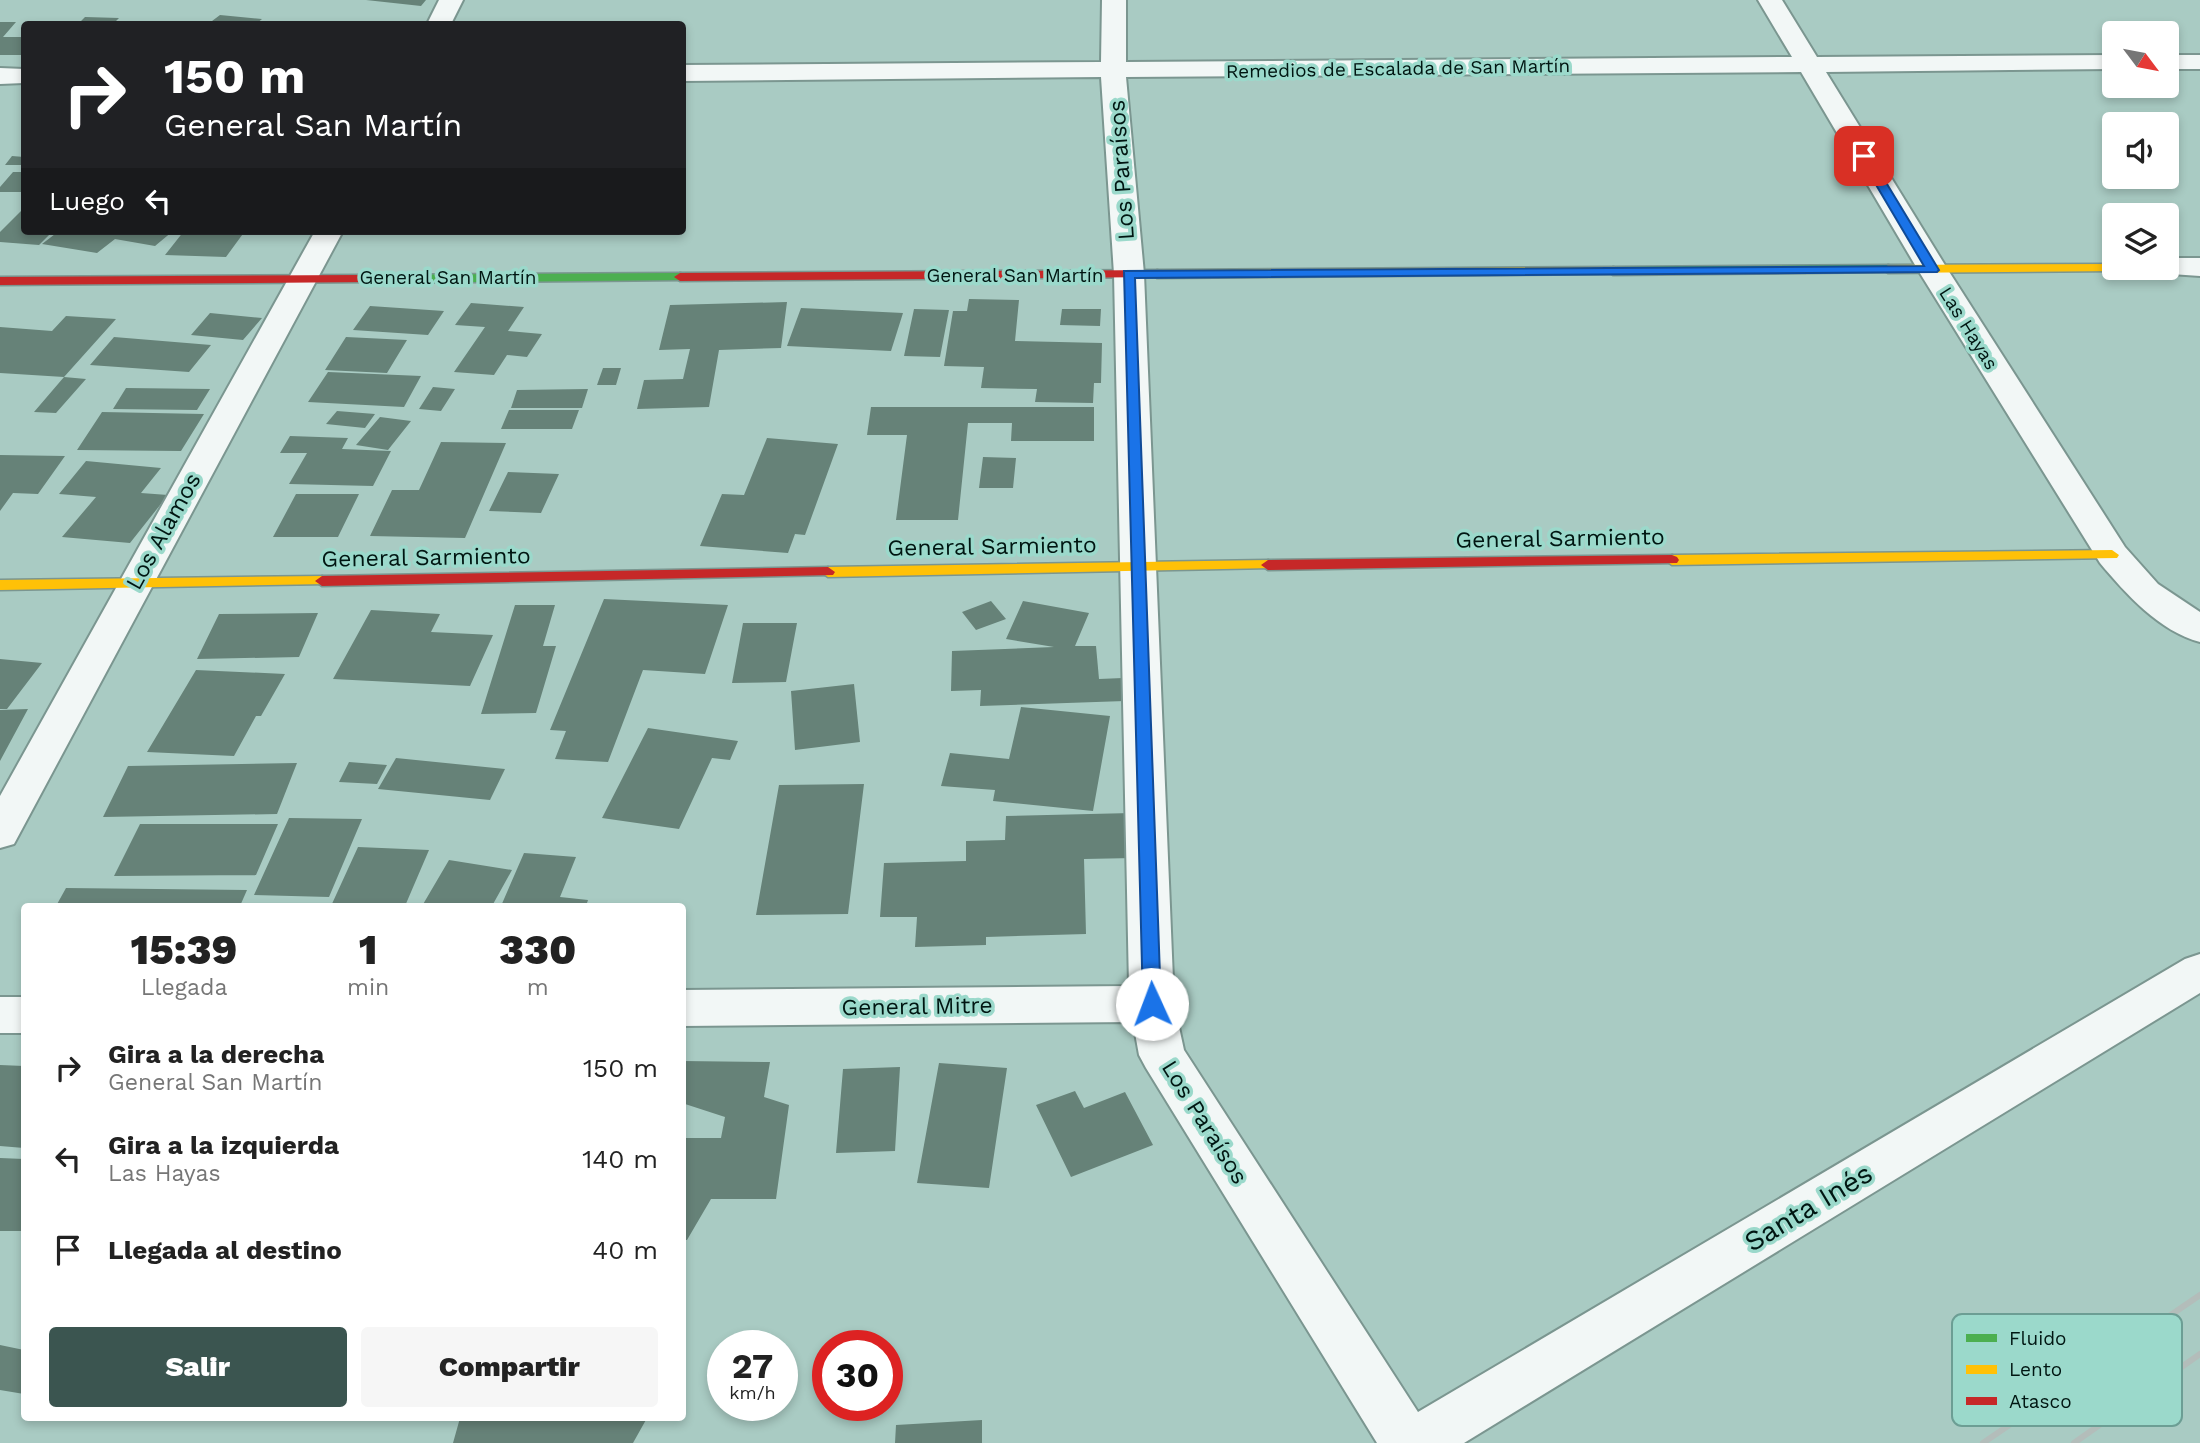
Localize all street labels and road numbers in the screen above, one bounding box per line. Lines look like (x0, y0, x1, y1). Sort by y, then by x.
street label: Remedios de Escalada de San Martín (1226, 54, 1570, 83)
street label: Los Paraísos (1103, 99, 1140, 241)
street label: General San Martín (926, 264, 1104, 287)
street label: General San Martín (359, 266, 537, 289)
street label: Las Hayas (1934, 283, 2003, 374)
street label: Los Alamos (120, 468, 207, 594)
street label: General Sarmiento (1455, 523, 1665, 554)
street label: General Sarmiento (887, 531, 1097, 562)
street label: General Sarmiento (321, 542, 531, 573)
street label: General Mitre (841, 992, 993, 1021)
street label: Los Paraísos (1156, 1056, 1253, 1189)
street label: Santa Inés (1738, 1156, 1878, 1259)

